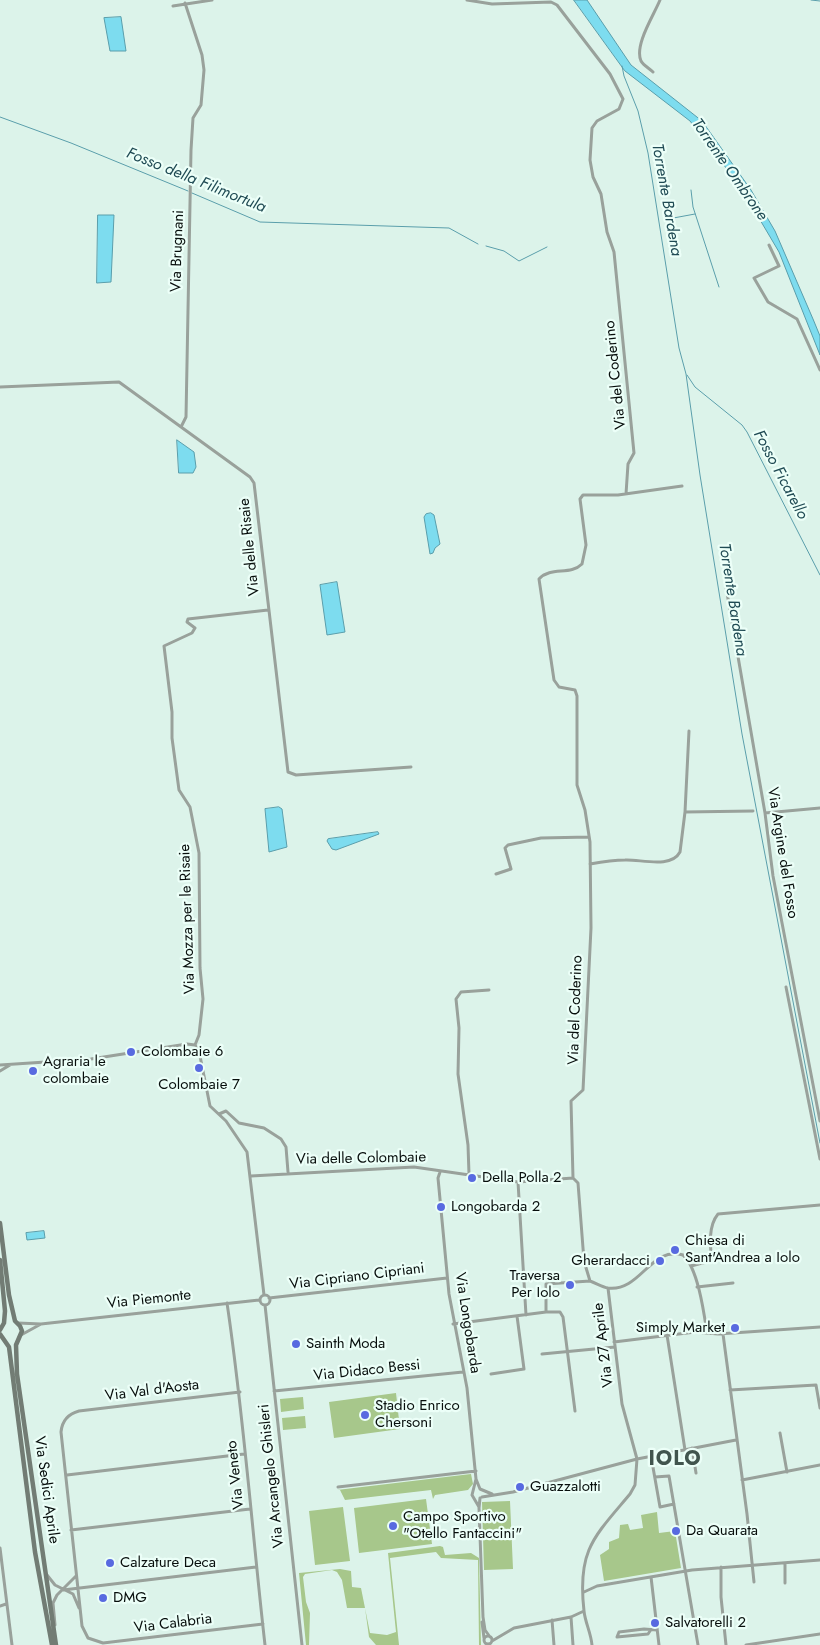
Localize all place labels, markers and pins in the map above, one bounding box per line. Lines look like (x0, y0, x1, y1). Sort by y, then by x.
place label: Colombaie 6 (141, 1043, 223, 1061)
marker: Colombaie 6 (125, 1046, 137, 1058)
place label: Agraria le colombaie (43, 1053, 109, 1088)
marker: Colombaie 7 (193, 1062, 205, 1074)
marker: Agraria le colombaie (27, 1065, 39, 1077)
place label: Colombaie 7 (158, 1076, 240, 1094)
place label: Della Polla 2 (482, 1169, 562, 1187)
marker: Della Polla 2 (466, 1172, 478, 1184)
place label: Longobarda 2 (451, 1198, 540, 1216)
marker: Longobarda 2 (435, 1201, 447, 1213)
place label: Chiesa di Sant'Andrea a Iolo (685, 1232, 800, 1267)
marker: Chiesa di Sant'Andrea a Iolo (669, 1244, 681, 1256)
place label: Gherardacci (571, 1252, 650, 1270)
marker: Gherardacci (654, 1255, 666, 1267)
place label: Traversa Per Iolo (509, 1267, 560, 1302)
marker: Traversa Per Iolo (564, 1279, 576, 1291)
place label: Simply Market (636, 1319, 725, 1337)
marker: Simply Market (729, 1322, 741, 1334)
place label: Sainth Moda (306, 1335, 385, 1353)
marker: Sainth Moda (290, 1338, 302, 1350)
place label: Stadio Enrico Chersoni (375, 1397, 460, 1432)
marker: Stadio Enrico Chersoni (359, 1409, 371, 1421)
place label: Guazzalotti (530, 1478, 601, 1496)
marker: Guazzalotti (514, 1481, 526, 1493)
place label: Campo Sportivo "Otello Fantaccini" (403, 1508, 522, 1543)
marker: Campo Sportivo "Otello Fantaccini" (387, 1520, 399, 1532)
place label: Da Quarata (686, 1522, 758, 1540)
marker: Da Quarata (670, 1525, 682, 1537)
place label: Calzature Deca (120, 1554, 216, 1572)
marker: Calzature Deca (104, 1557, 116, 1569)
place label: DMG (113, 1589, 147, 1607)
marker: DMG (97, 1592, 109, 1604)
place label: Salvatorelli 2 (665, 1614, 746, 1632)
marker: Salvatorelli 2 (649, 1617, 661, 1629)

